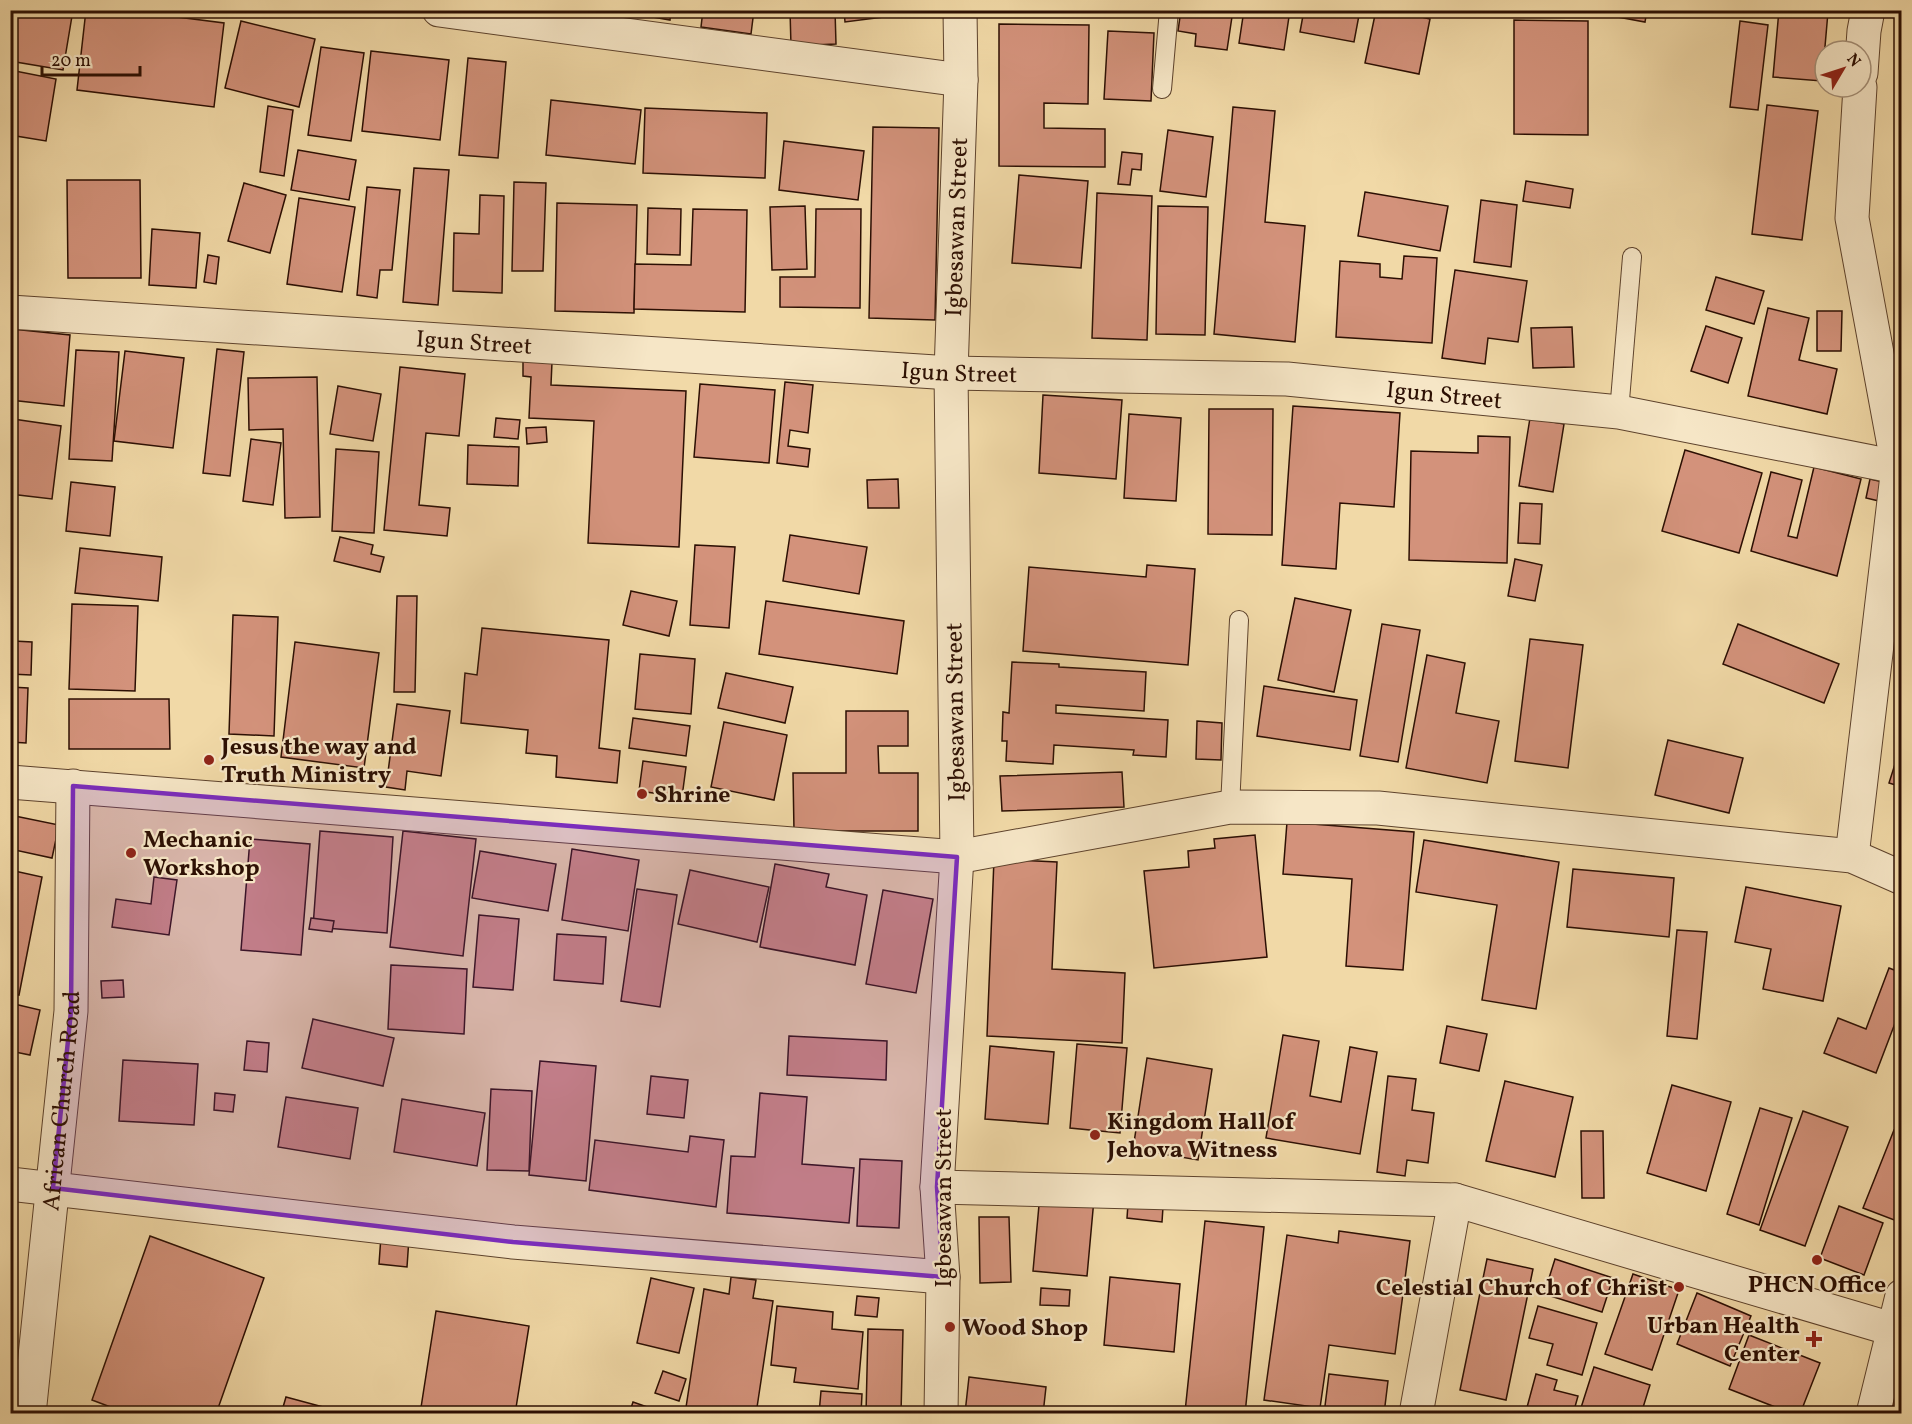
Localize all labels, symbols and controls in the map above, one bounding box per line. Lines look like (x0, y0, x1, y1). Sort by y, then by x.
scale bar (42, 39, 140, 77)
north arrow (1813, 39, 1873, 99)
text: 20 m (51, 49, 91, 74)
text: N (1841, 49, 1866, 73)
street label: Igbesawan Street (938, 137, 978, 317)
street label: Igun Street (415, 323, 533, 365)
street label: Igun Street (900, 355, 1017, 393)
street label: Igun Street (1384, 374, 1504, 419)
street label: Igbesawan Street (938, 622, 976, 802)
place label: Jesus the way and Truth Ministry (220, 731, 417, 793)
marker: Jesus the way and Truth Ministry (202, 753, 216, 767)
place label: Shrine (654, 779, 731, 813)
marker: Shrine (635, 787, 649, 801)
place label: Mechanic Workshop (143, 824, 260, 886)
marker: Mechanic Workshop (124, 846, 138, 860)
street label: African Church Road (35, 990, 90, 1213)
place label: Kingdom Hall of Jehova Witness (1106, 1106, 1297, 1168)
street label: Igbesawan Street (928, 1108, 962, 1288)
marker: Kingdom Hall of Jehova Witness (1088, 1128, 1102, 1142)
marker: PHCN Office (1810, 1253, 1824, 1267)
place label: PHCN Office (1748, 1269, 1886, 1303)
place label: Celestial Church of Christ (1376, 1272, 1667, 1306)
marker: Celestial Church of Christ (1672, 1280, 1686, 1294)
place label: Urban Health Center (1647, 1310, 1800, 1372)
place label: Wood Shop (962, 1312, 1088, 1346)
marker: Wood Shop (943, 1320, 957, 1334)
marker: Urban Health Center (1805, 1330, 1823, 1348)

